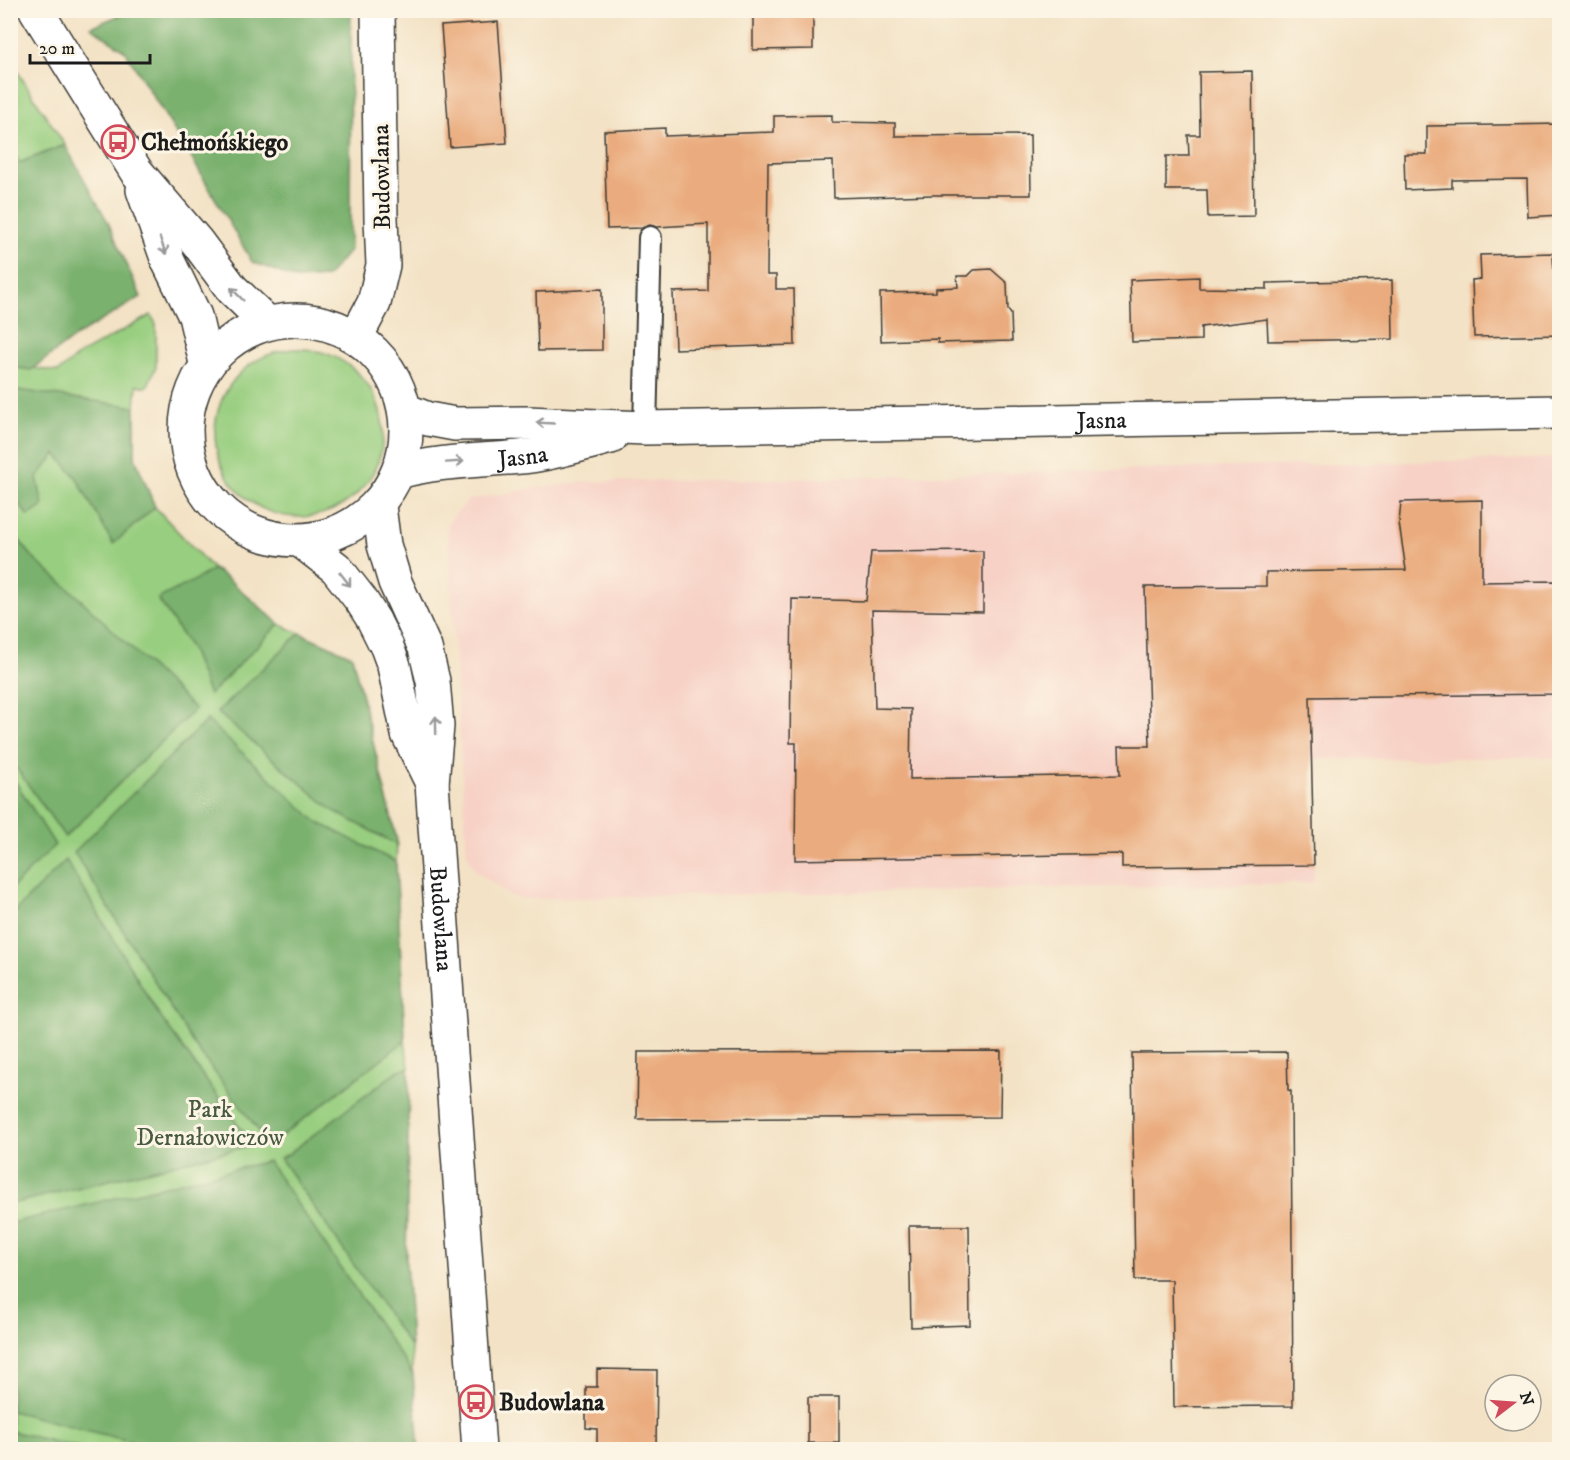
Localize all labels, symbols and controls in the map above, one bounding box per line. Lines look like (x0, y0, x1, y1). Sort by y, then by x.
scale bar (30, 27, 150, 65)
text: 20 m (39, 38, 75, 60)
street label: Budowlana (366, 123, 398, 230)
bus stop icon: Chełmońskiego (100, 124, 136, 160)
place label: Chełmońskiego (141, 128, 288, 158)
one-way arrow (158, 236, 169, 255)
one-way arrow (230, 287, 245, 302)
street label: Jasna (1074, 406, 1128, 436)
one-way arrow (535, 418, 555, 429)
street label: Jasna (495, 439, 551, 475)
one-way arrow (445, 456, 465, 467)
one-way arrow (338, 571, 351, 587)
one-way arrow (431, 715, 442, 735)
street label: Budowlana (422, 865, 459, 973)
park label: Park Dernałowiczów (136, 1095, 284, 1153)
north arrow (1483, 1373, 1543, 1433)
bus stop icon: Budowlana (458, 1384, 494, 1420)
place label: Budowlana (499, 1388, 605, 1418)
text: N (1515, 1390, 1538, 1408)

